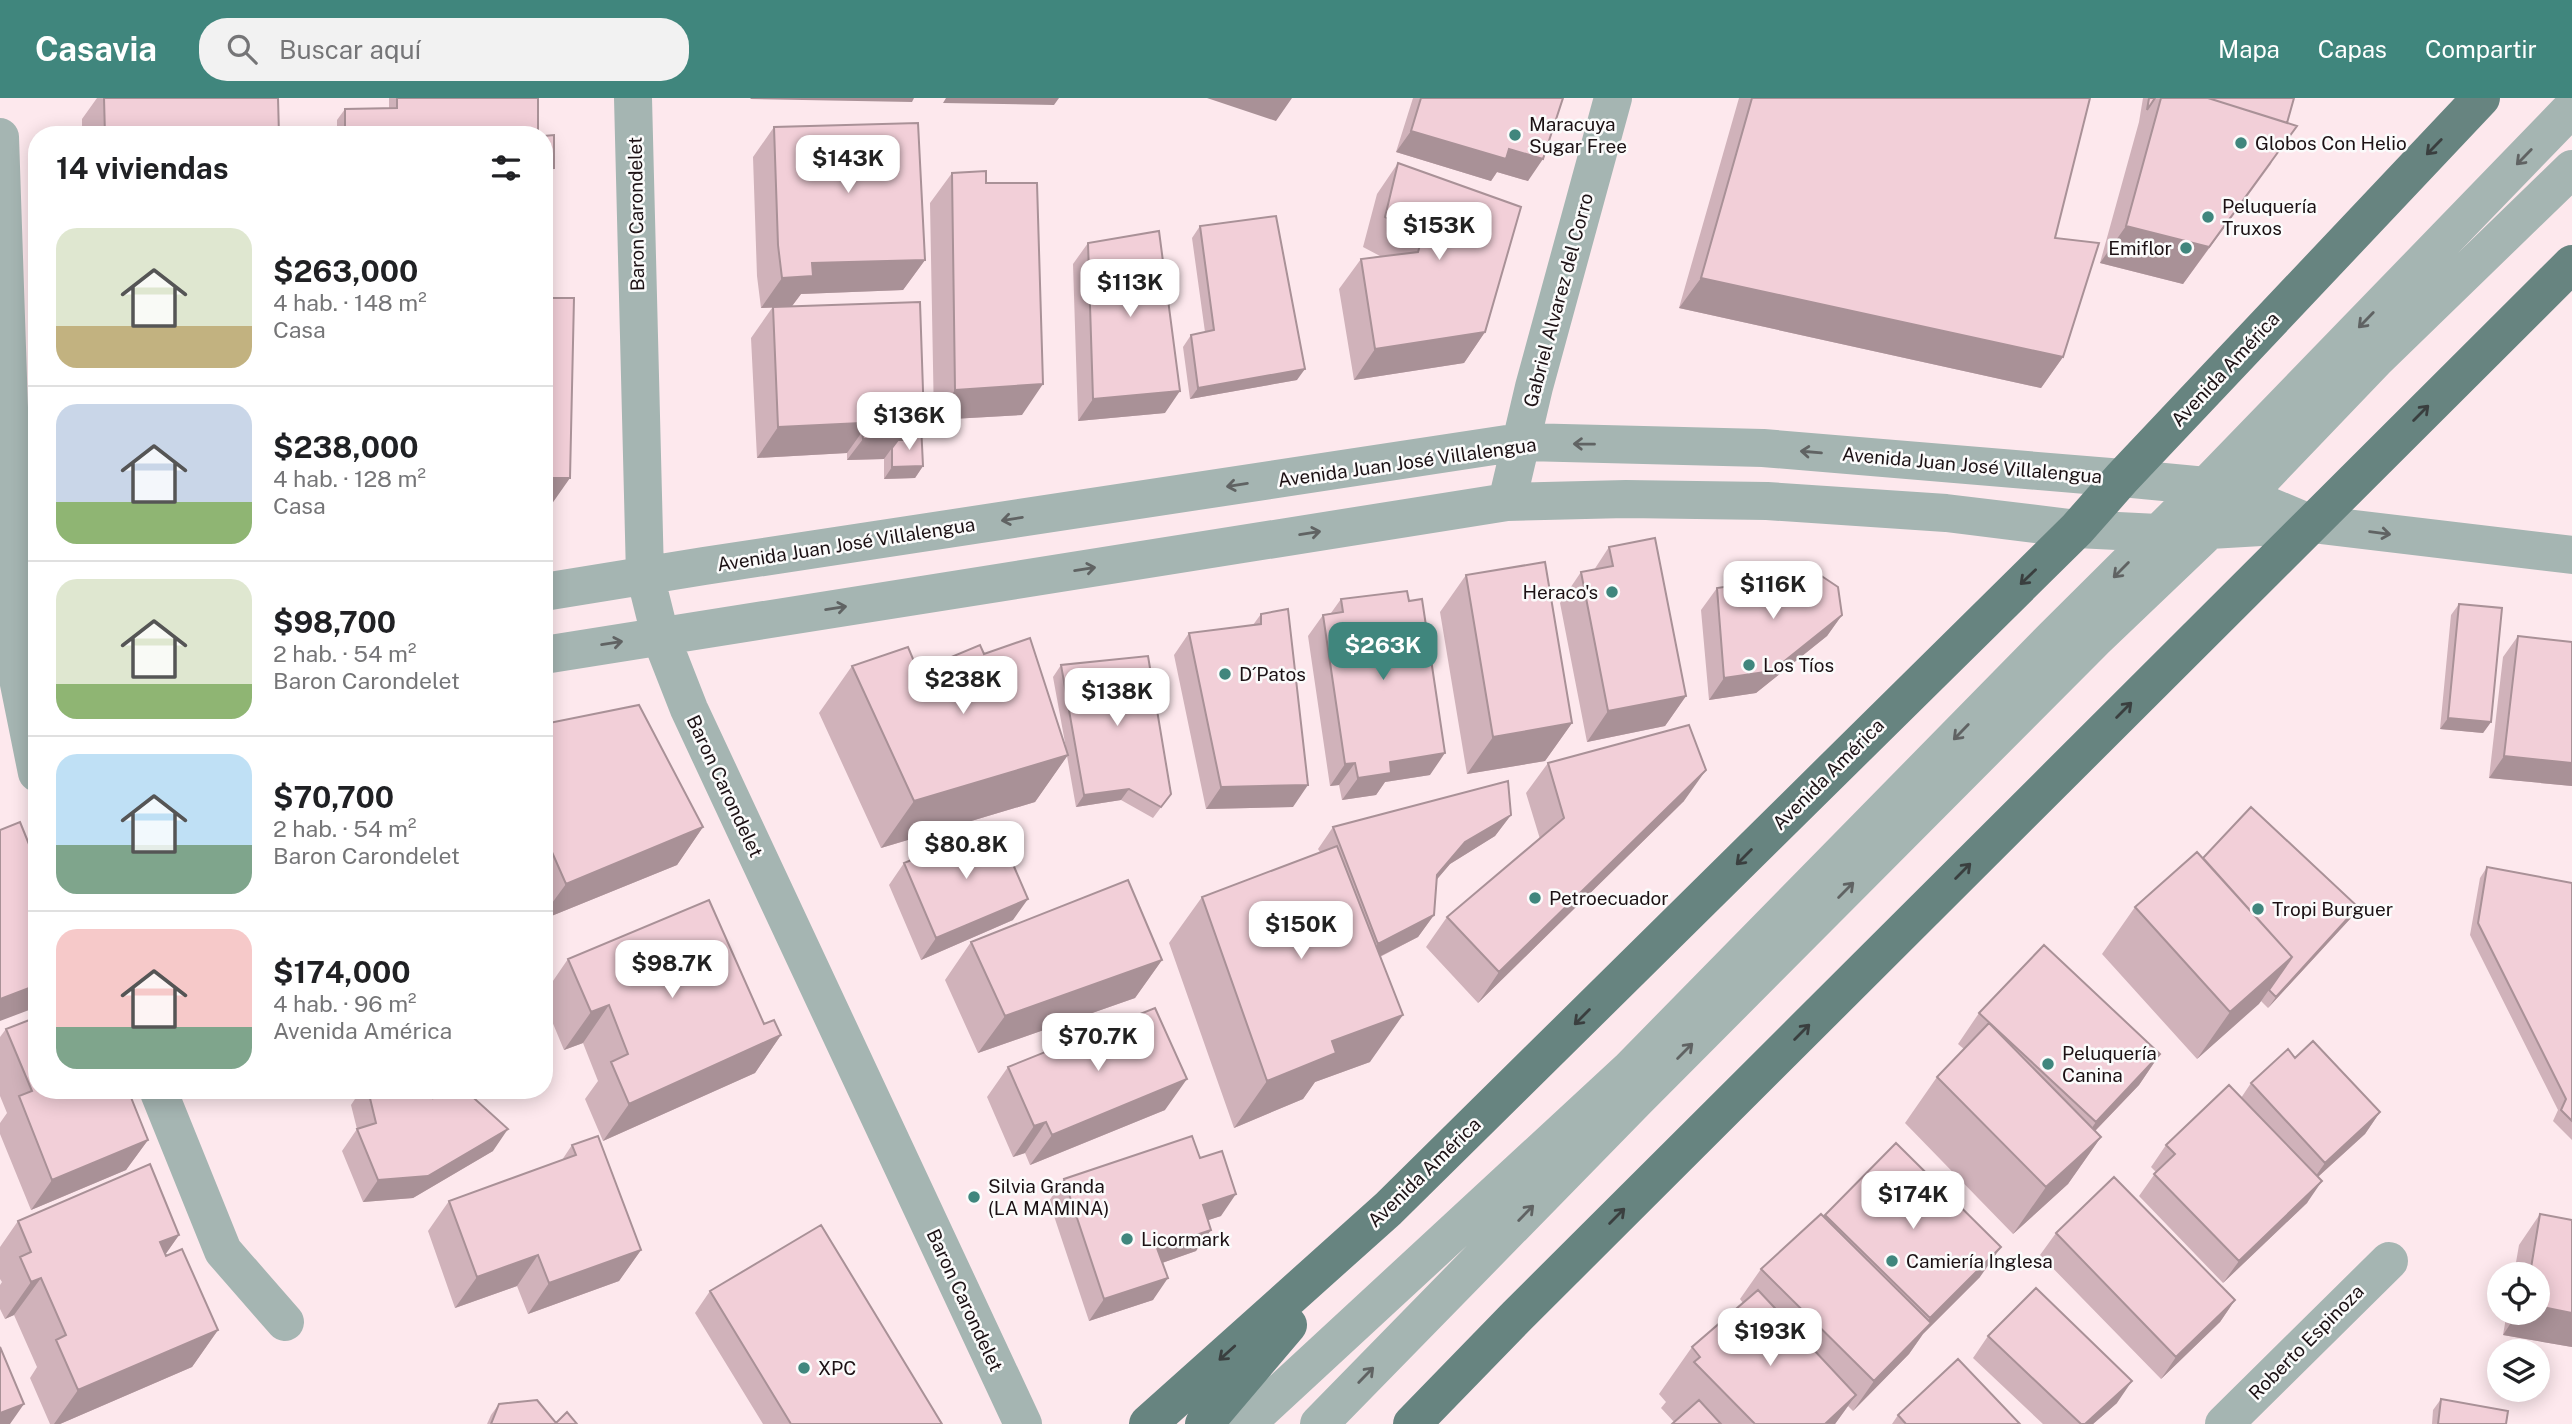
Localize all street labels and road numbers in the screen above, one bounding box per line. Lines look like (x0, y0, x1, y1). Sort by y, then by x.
street label: Baron Carondelet (624, 137, 648, 291)
street label: Gabriel Alvarez del Corro (1519, 191, 1597, 409)
street label: Avenida América (2166, 307, 2284, 431)
street label: Avenida Juan José Villalengua (1276, 433, 1538, 491)
street label: Avenida Juan José Villalengua (1841, 443, 2103, 487)
street label: Avenida Juan José Villalengua (715, 513, 977, 575)
street label: Baron Carondelet (682, 711, 768, 861)
street label: Avenida América (1768, 714, 1888, 834)
street label: Avenida América (1363, 1113, 1485, 1231)
street label: Baron Carondelet (922, 1225, 1008, 1375)
street label: Roberto Espinoza (2244, 1280, 2368, 1404)

